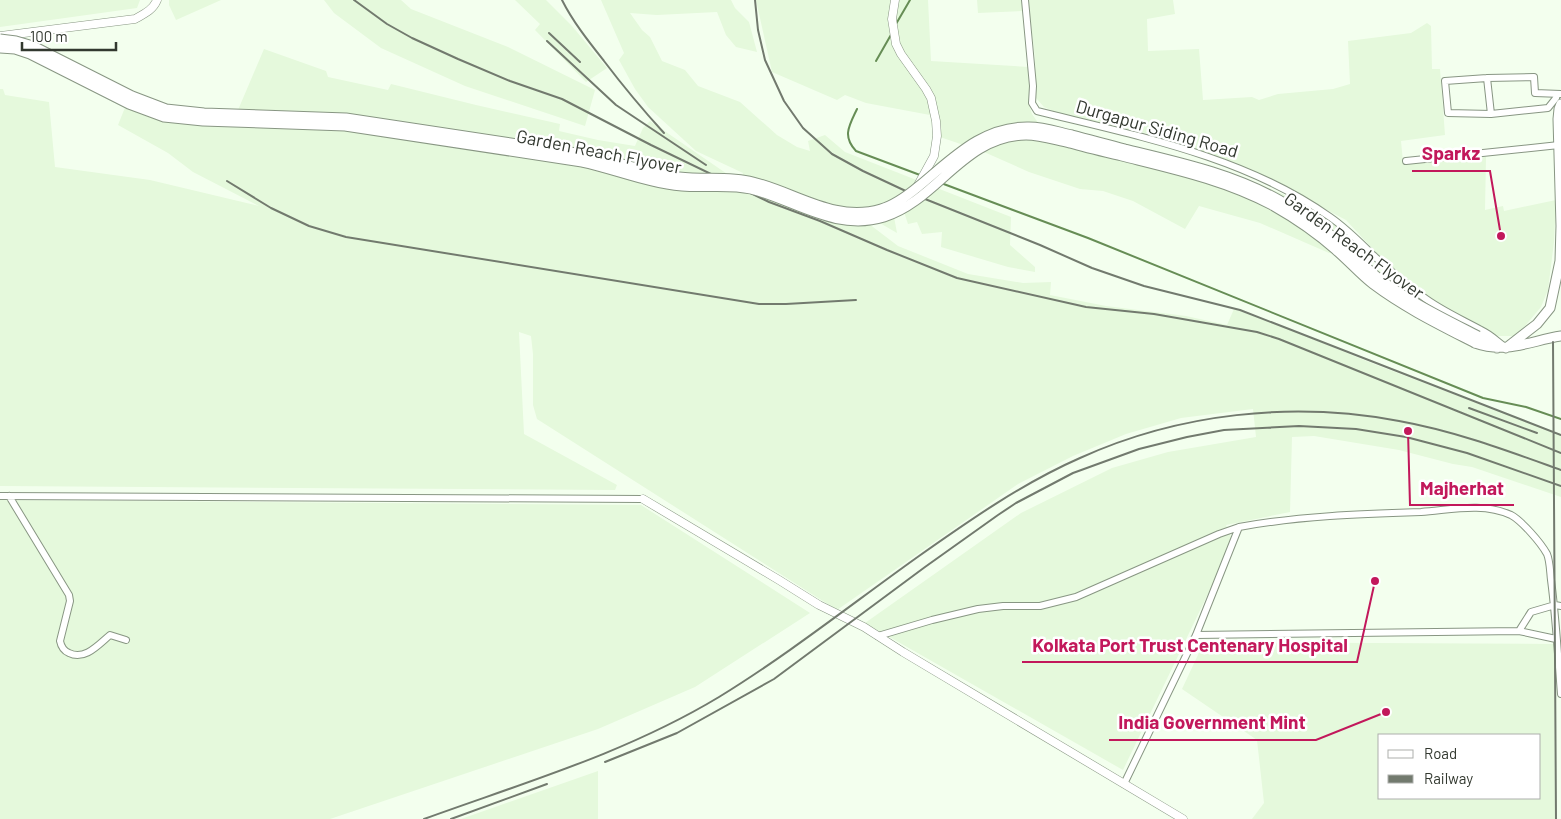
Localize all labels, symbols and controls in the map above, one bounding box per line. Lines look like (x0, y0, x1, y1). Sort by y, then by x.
scale bar (22, 20, 116, 52)
text: 100 m (30, 27, 68, 45)
street label: Durgapur Siding Road (1074, 94, 1241, 162)
street label: Garden Reach Flyover (515, 124, 684, 178)
callout: Sparkz (1412, 137, 1490, 171)
text: Sparkz (1422, 141, 1480, 164)
street label: Garden Reach Flyover (1280, 187, 1429, 304)
callout: Majherhat (1410, 471, 1514, 505)
text: Majherhat (1420, 476, 1504, 499)
callout: Kolkata Port Trust Centenary Hospital (1022, 628, 1357, 662)
text: Kolkata Port Trust Centenary Hospital (1032, 633, 1348, 656)
callout: India Government Mint (1109, 706, 1316, 740)
text: India Government Mint (1118, 710, 1306, 733)
legend (1378, 734, 1541, 799)
text: Road (1424, 744, 1457, 762)
text: Railway (1424, 769, 1473, 787)

